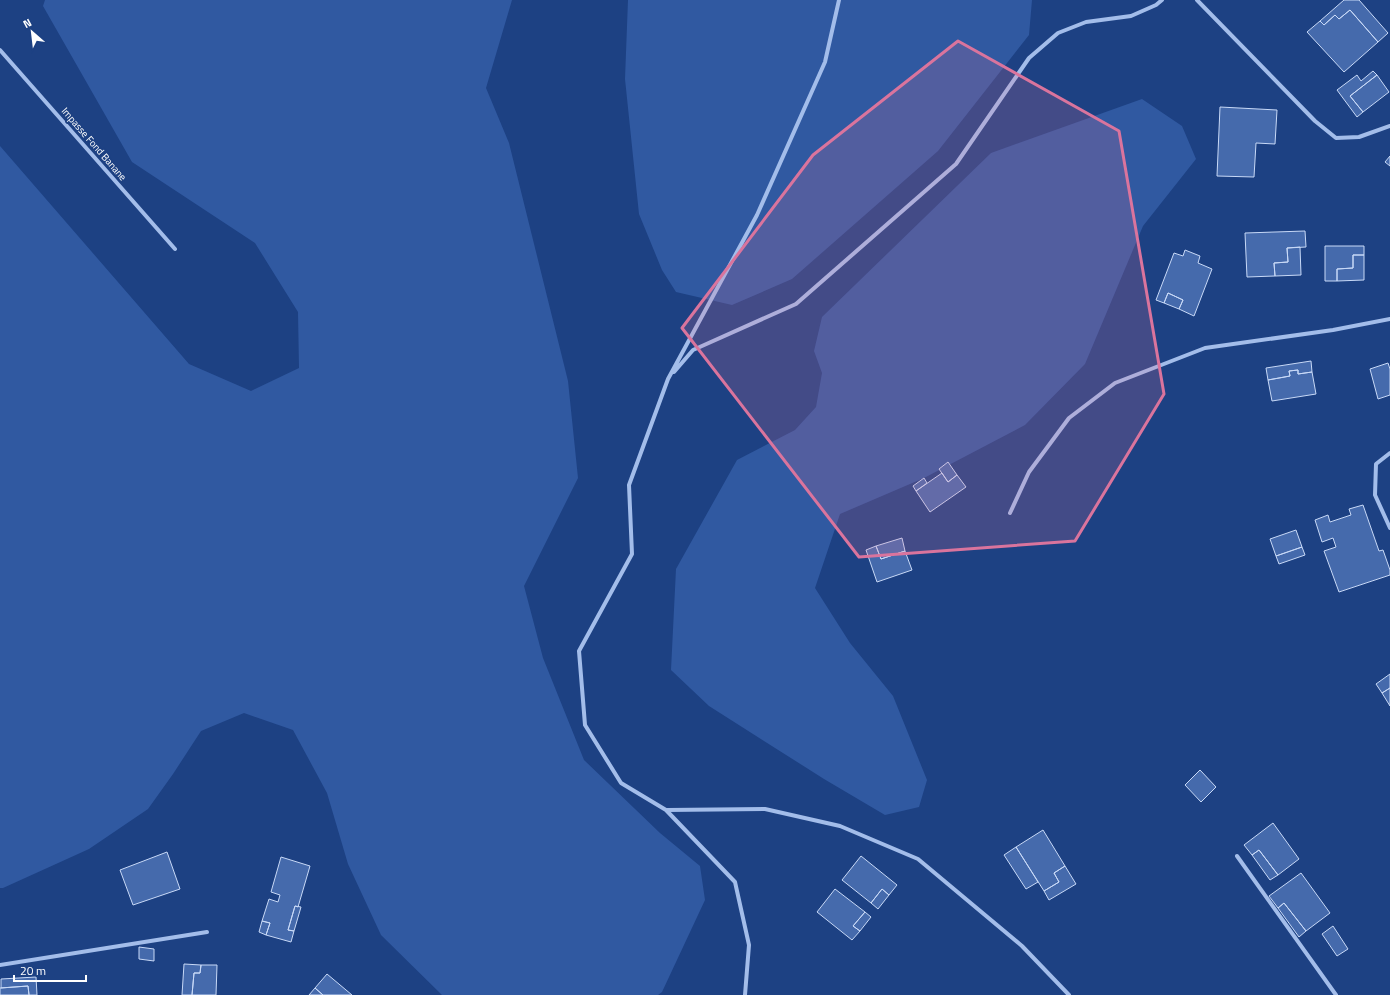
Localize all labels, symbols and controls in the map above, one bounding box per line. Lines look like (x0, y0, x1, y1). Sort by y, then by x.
north arrow (12, 12, 52, 52)
text: N (20, 14, 34, 32)
street label: Impasse Fond Banane (58, 104, 130, 184)
scale bar (14, 957, 86, 983)
text: 20 m (20, 961, 46, 980)

